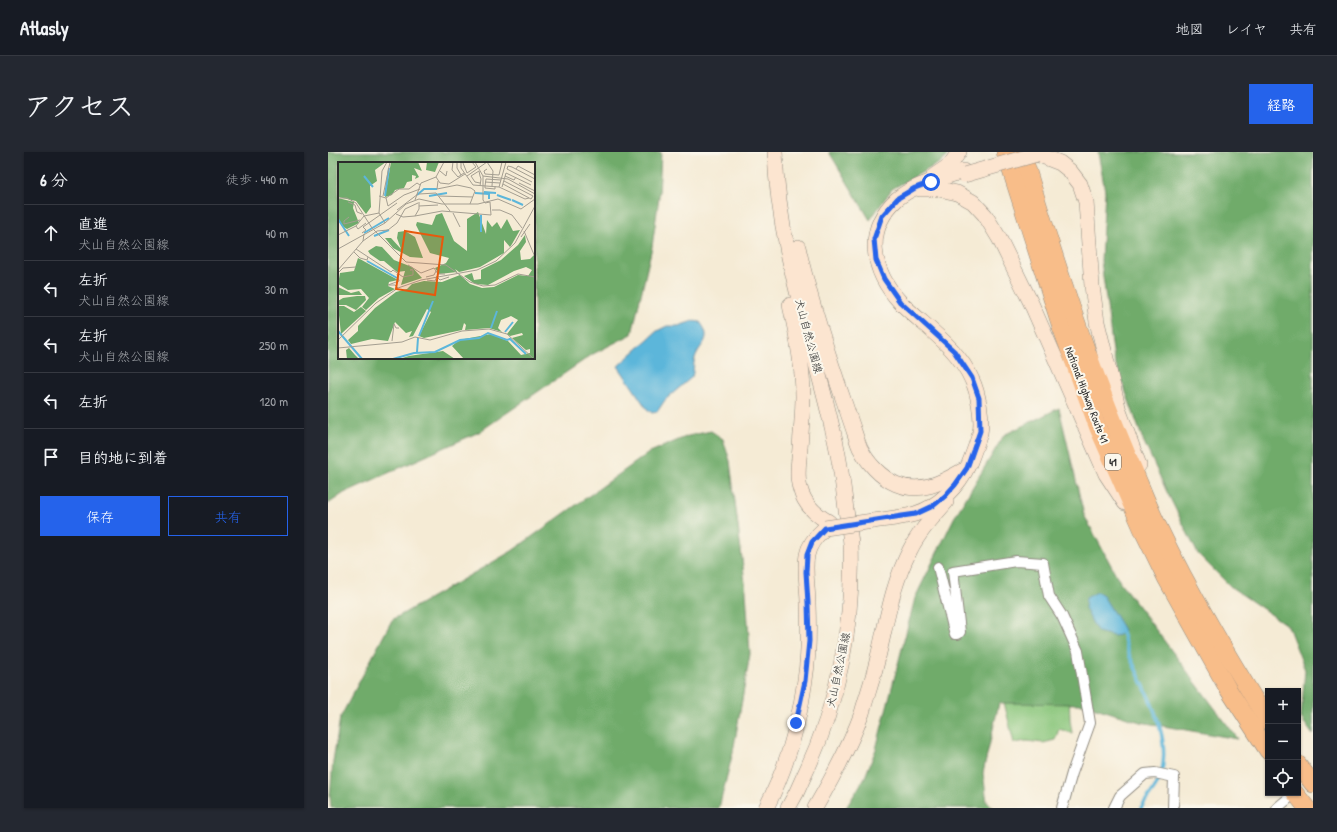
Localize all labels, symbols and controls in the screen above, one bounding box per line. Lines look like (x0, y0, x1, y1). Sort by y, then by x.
text: Atlasly (20, 15, 69, 41)
text: 地図 (1176, 19, 1204, 38)
text: レイヤ (1226, 19, 1267, 38)
text: 共有 (1289, 19, 1317, 38)
button: 経路 (1249, 84, 1313, 124)
text: アクセス (24, 87, 134, 125)
inset map (338, 162, 535, 359)
text: 6 分 (40, 168, 68, 191)
text: 徒歩 · 440 m (226, 170, 288, 188)
route start (922, 173, 940, 191)
text: 直進 (78, 213, 108, 234)
icon: ahead (40, 222, 62, 244)
text: 40 m (265, 224, 288, 242)
text: 犬山自然公園線 (78, 235, 169, 253)
text: 左折 (78, 269, 108, 290)
icon: left (40, 278, 62, 300)
text: 30 m (265, 280, 288, 298)
text: 犬山自然公園線 (78, 291, 169, 309)
street label: 犬山自然公園線 (792, 297, 826, 375)
text: 左折 (78, 325, 108, 346)
icon: left (40, 334, 62, 356)
text: 250 m (259, 336, 288, 354)
street label: National Highway Route 41 (1062, 345, 1112, 445)
text: 犬山自然公園線 (78, 347, 169, 365)
icon: left (40, 390, 62, 412)
text: 左折 (78, 391, 108, 412)
text: 120 m (260, 392, 288, 410)
icon: arrive (40, 446, 62, 468)
text: 目的地に到着 (78, 447, 168, 468)
road number: 41 (1105, 454, 1121, 470)
button: 保存 (40, 496, 160, 536)
button: 共有 (168, 496, 288, 536)
street label: 犬山自然公園線 (823, 631, 853, 709)
map controls (1265, 688, 1301, 796)
button: + (1265, 688, 1301, 724)
route end (787, 714, 805, 732)
button: − (1265, 724, 1301, 760)
button: locate (1265, 760, 1301, 796)

